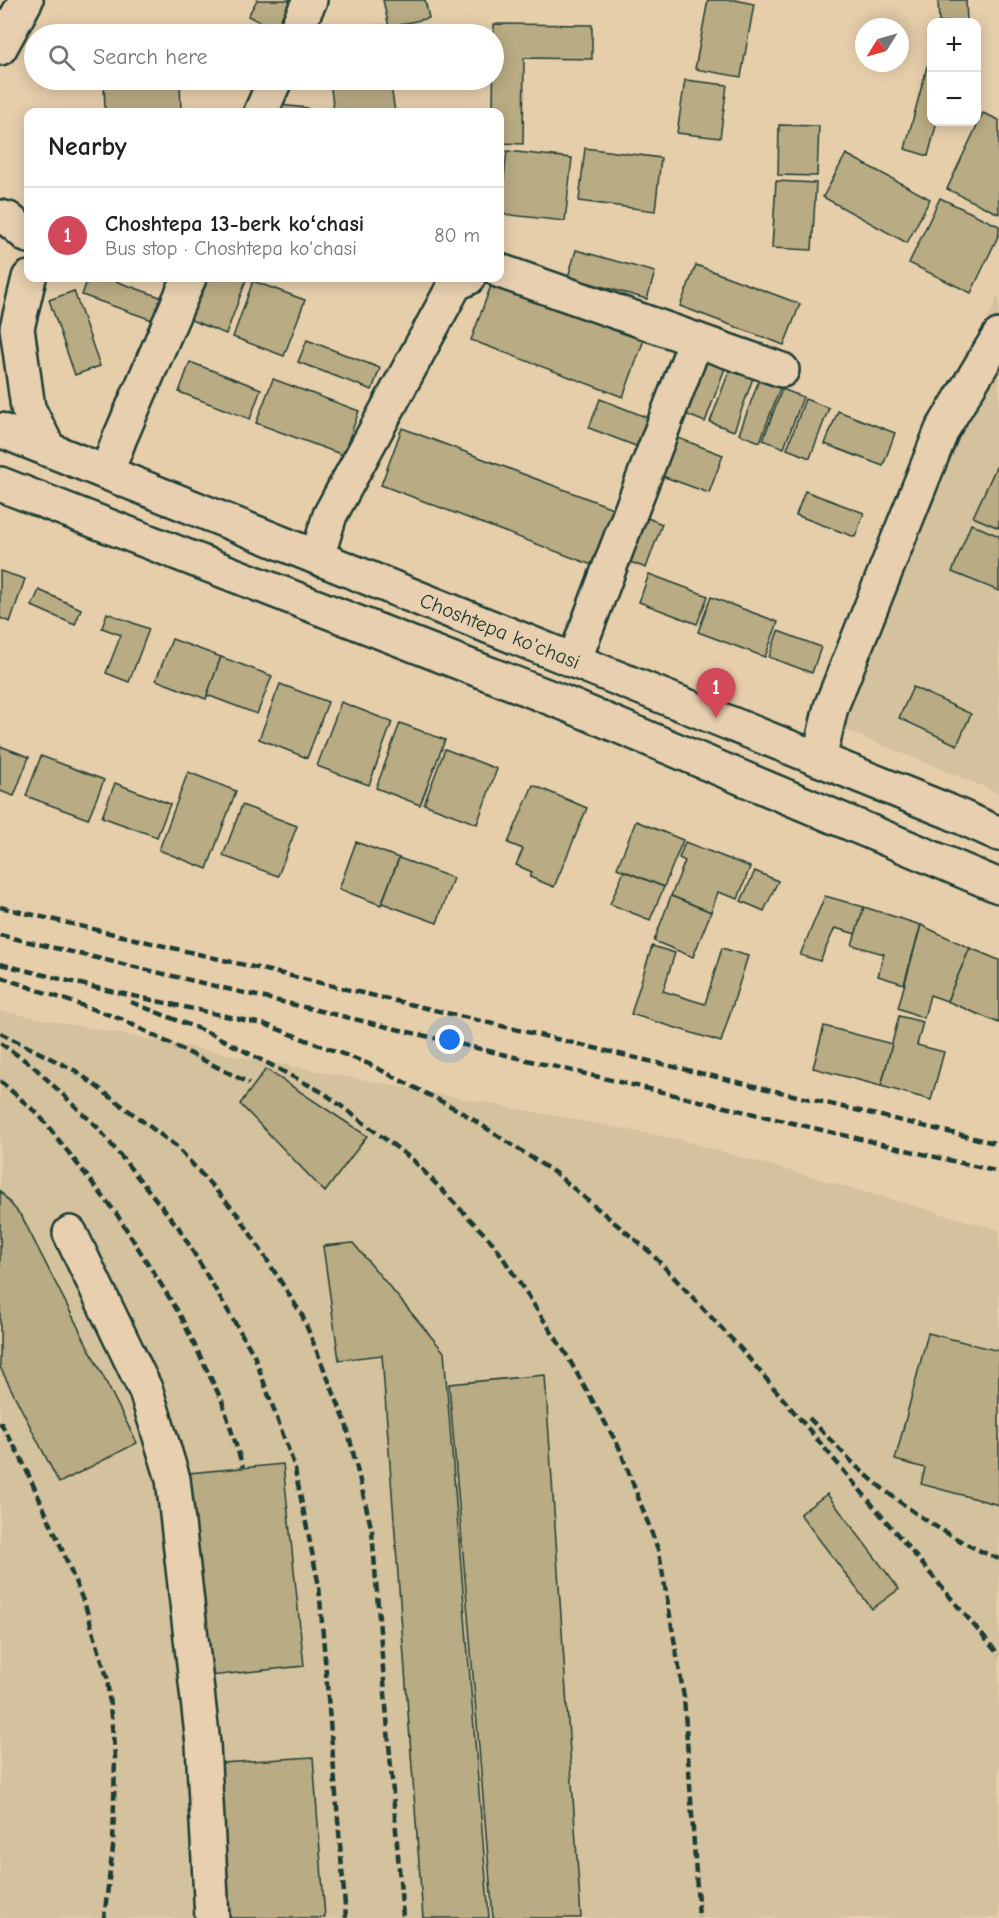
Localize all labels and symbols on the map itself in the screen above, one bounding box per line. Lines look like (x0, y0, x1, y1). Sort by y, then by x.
north arrow (855, 18, 909, 72)
street label: Choshtepa ko'chasi (416, 588, 584, 674)
pin: 1 (696, 668, 736, 718)
your location (435, 1025, 464, 1054)

